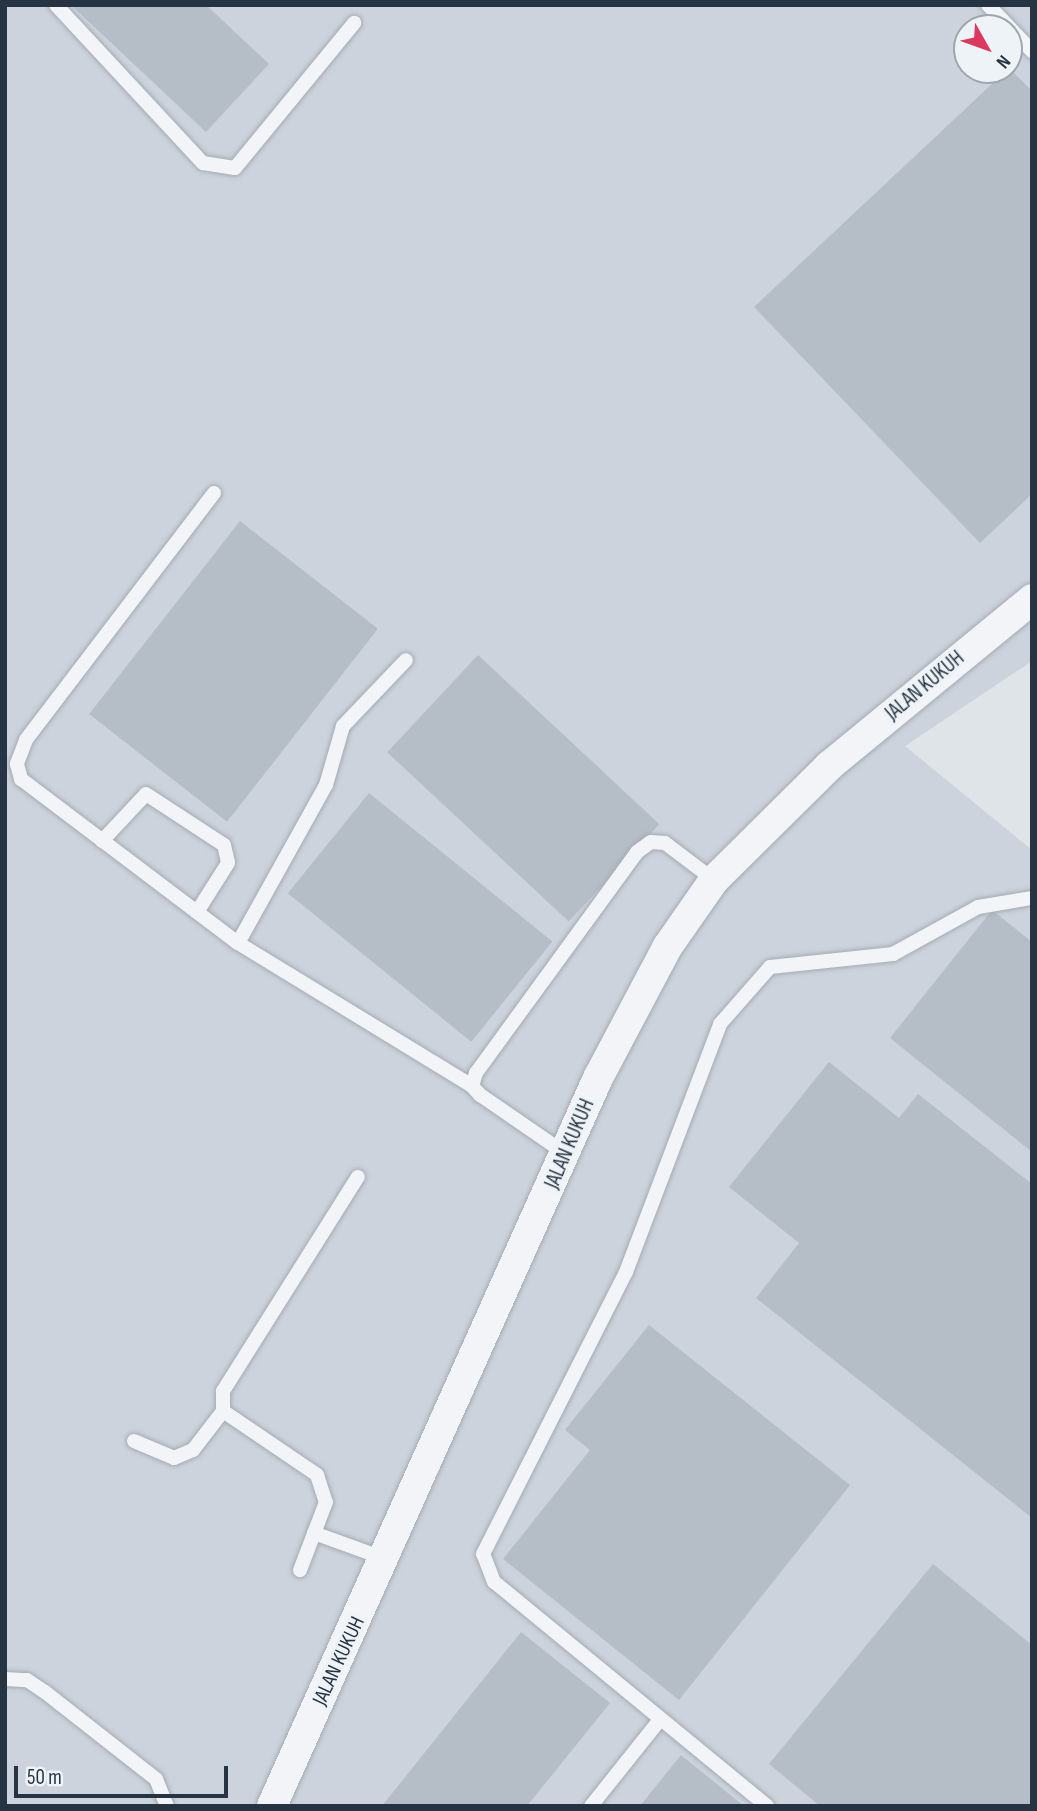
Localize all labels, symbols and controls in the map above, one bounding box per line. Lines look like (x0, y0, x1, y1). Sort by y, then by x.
north arrow (953, 14, 1023, 84)
text: N (991, 50, 1015, 73)
street label: JALAN KUKUH (881, 646, 969, 726)
street label: JALAN KUKUH (540, 1095, 600, 1193)
street label: JALAN KUKUH (308, 1613, 370, 1709)
scale bar (18, 1752, 231, 1796)
text: 50 m (27, 1765, 62, 1790)

